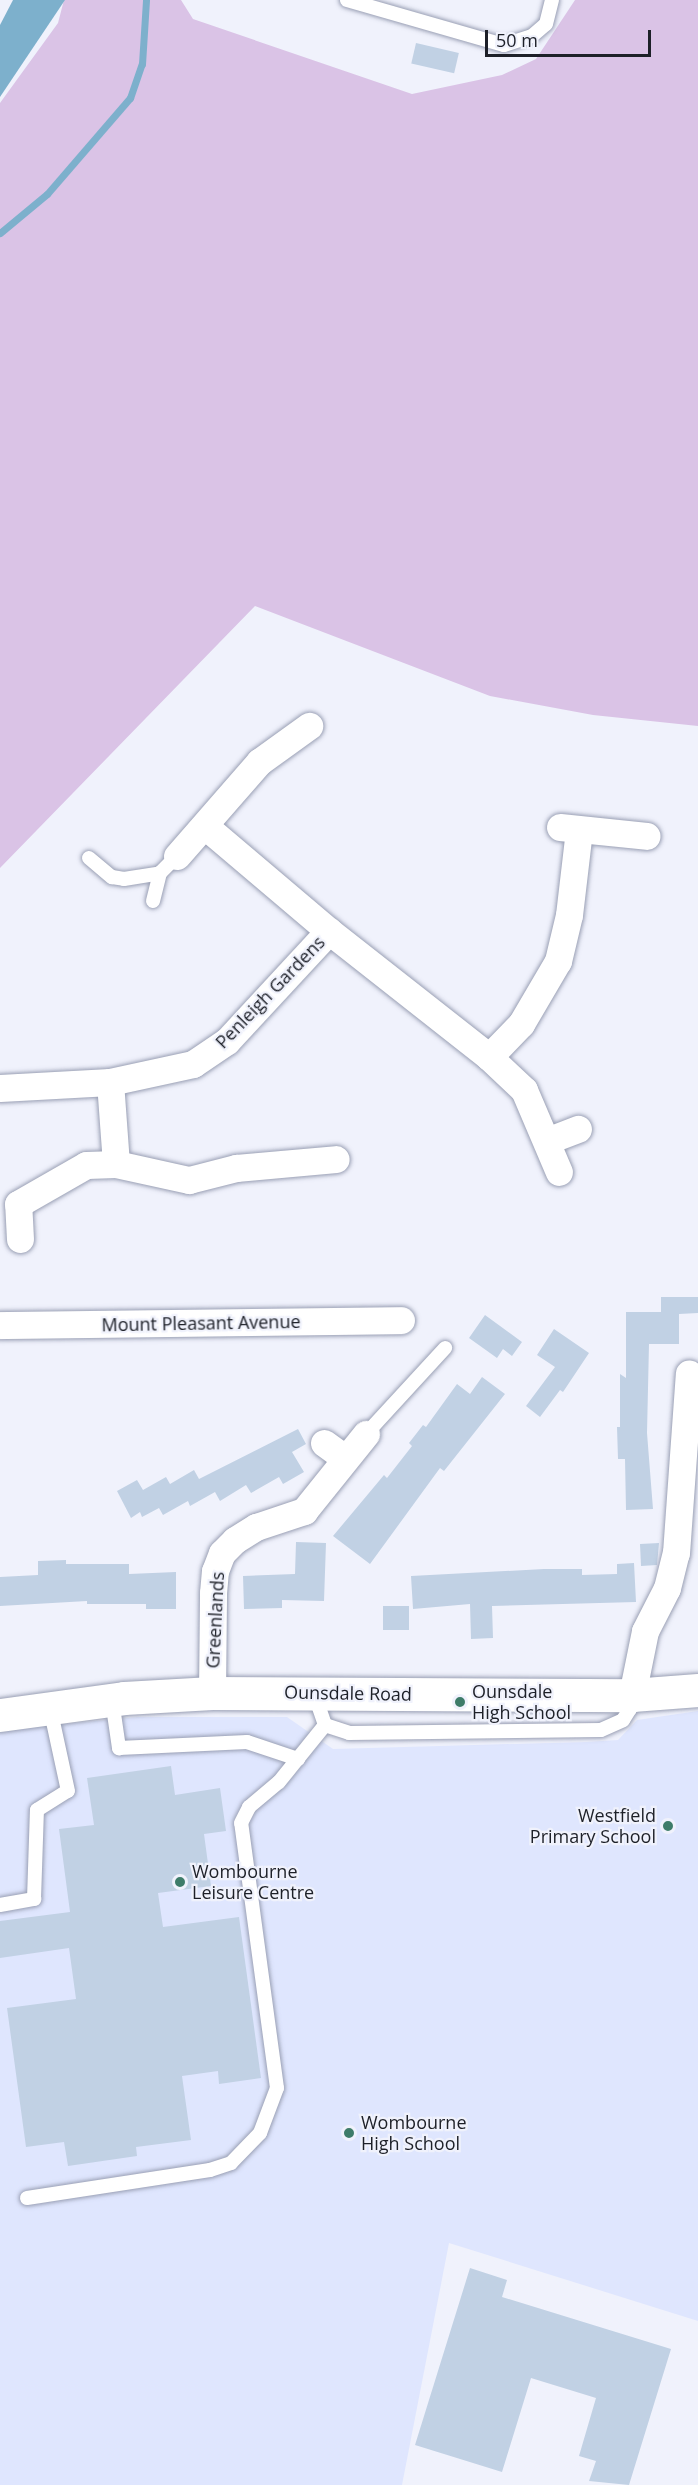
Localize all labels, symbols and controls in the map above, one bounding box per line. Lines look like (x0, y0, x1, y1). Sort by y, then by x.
scale bar (488, 18, 654, 56)
text: 50 m (496, 28, 538, 52)
street label: Penleigh Gardens (211, 931, 329, 1053)
street label: Mount Pleasant Avenue (101, 1310, 301, 1336)
street label: Greenlands (202, 1571, 228, 1669)
street label: Ounsdale Road (284, 1681, 412, 1705)
place label: Ounsdale High School (472, 1681, 571, 1724)
marker: Ounsdale High School (453, 1695, 467, 1709)
place label: Westfield Primary School (530, 1805, 656, 1848)
marker: Westfield Primary School (661, 1819, 675, 1833)
place label: Wombourne Leisure Centre (192, 1861, 314, 1904)
marker: Wombourne Leisure Centre (173, 1875, 187, 1889)
place label: Wombourne High School (361, 2112, 466, 2154)
marker: Wombourne High School (342, 2126, 356, 2140)

